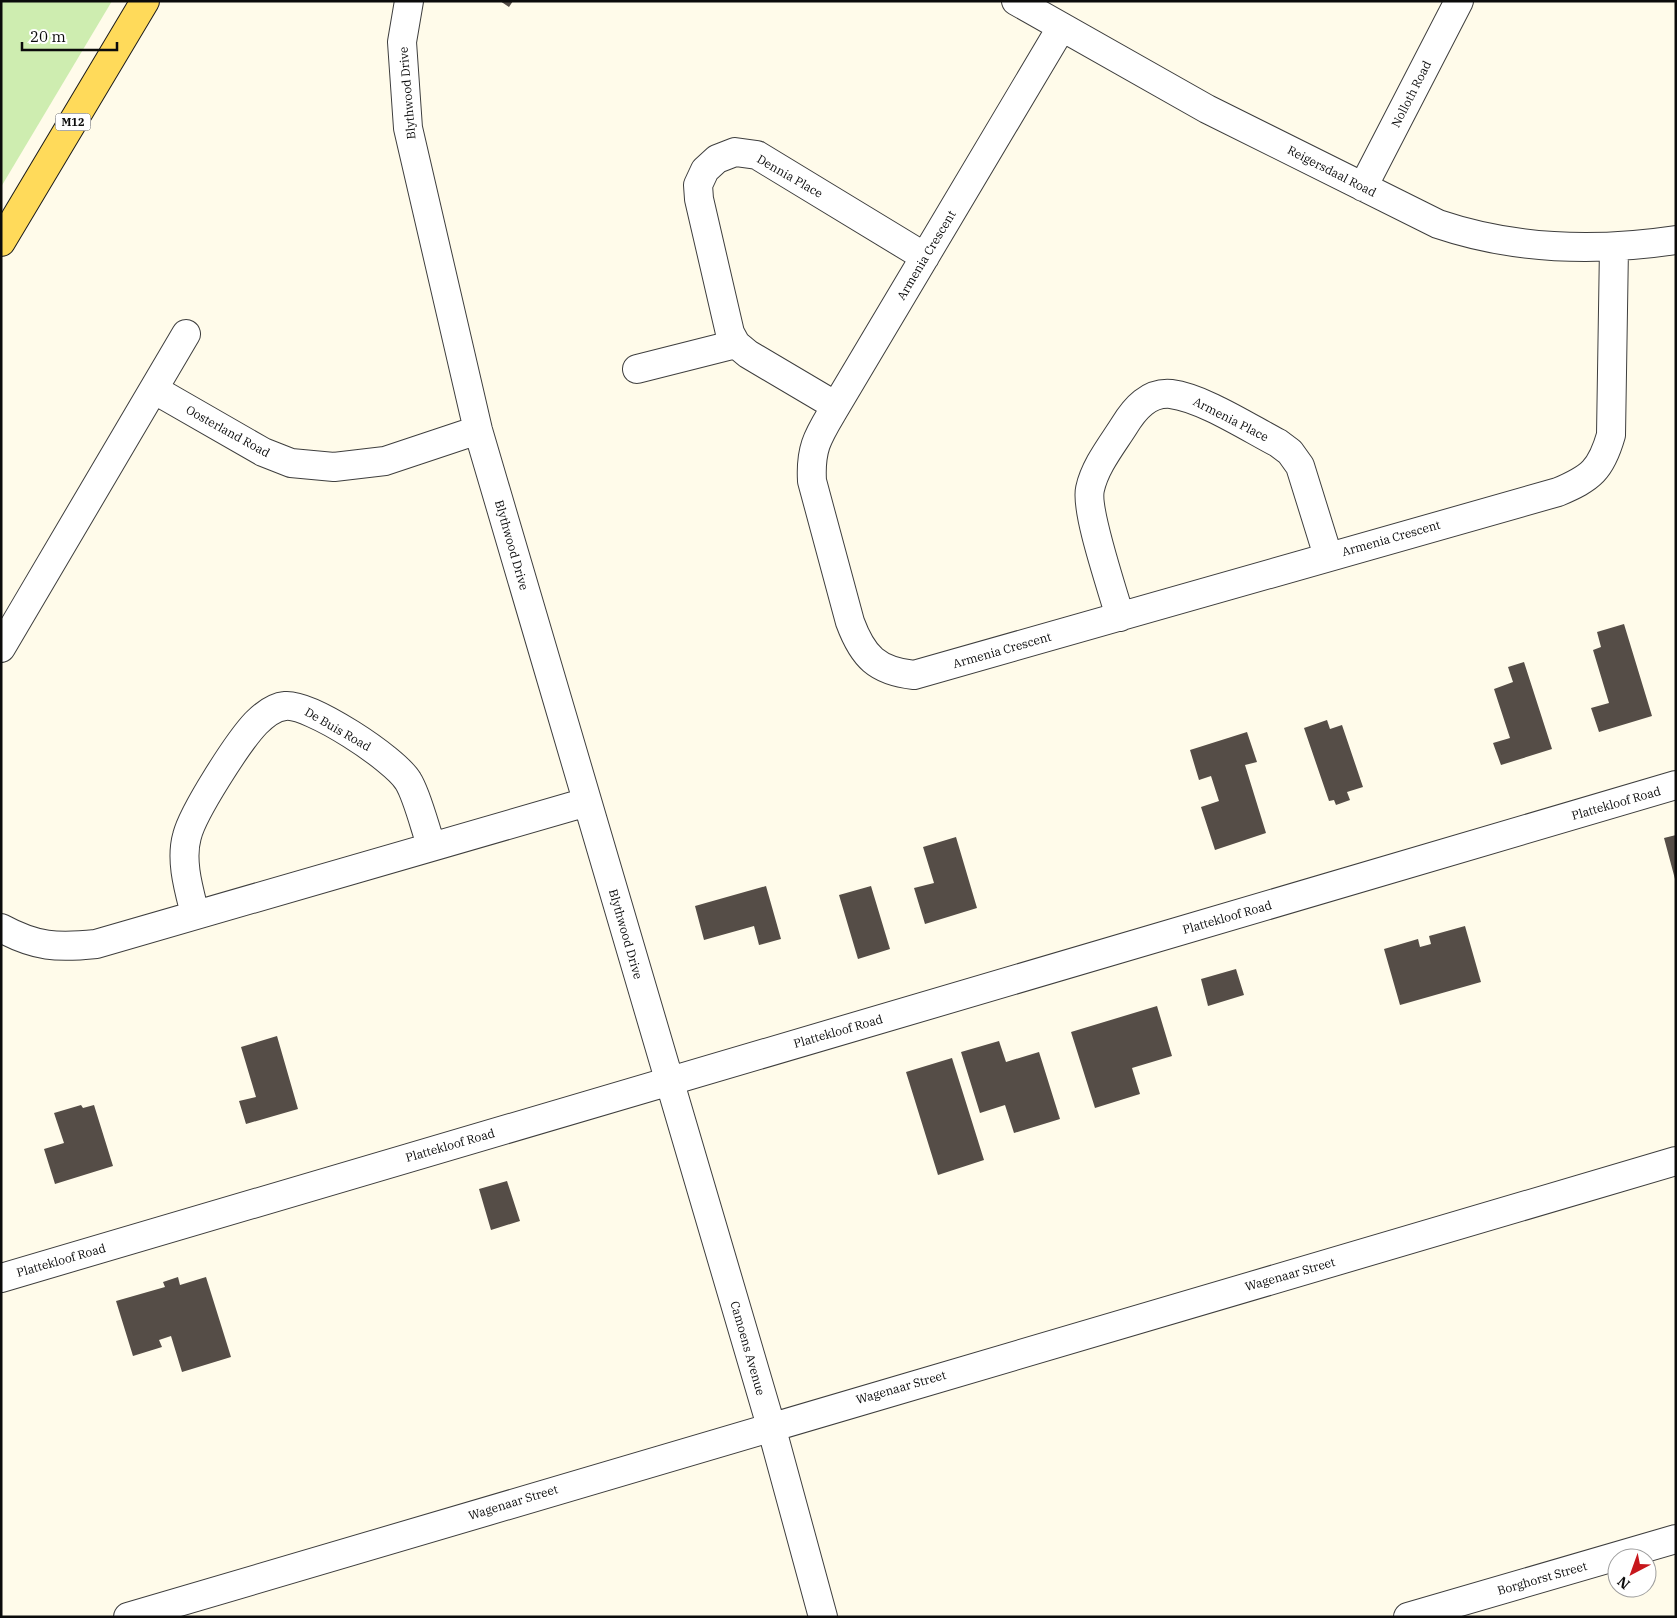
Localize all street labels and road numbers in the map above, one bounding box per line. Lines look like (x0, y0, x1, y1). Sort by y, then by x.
street label: Blythwood Drive (395, 46, 419, 140)
street label: Nolloth Road (1388, 58, 1434, 130)
road number: M12 (56, 114, 90, 130)
street label: Reigersdaal Road (1285, 142, 1379, 200)
street label: Dennia Place (754, 151, 826, 201)
street label: Armenia Crescent (893, 207, 959, 303)
street label: Armenia Place (1191, 394, 1271, 444)
street label: Oosterland Road (183, 402, 273, 460)
street label: Blythwood Drive (492, 498, 532, 592)
street label: Armenia Crescent (1340, 517, 1442, 559)
street label: Armenia Crescent (951, 629, 1053, 671)
street label: De Buis Road (302, 704, 374, 754)
street label: Plattekloof Road (1570, 783, 1662, 823)
street label: Blythwood Drive (606, 887, 646, 981)
street label: Plattekloof Road (1181, 897, 1273, 937)
street label: Plattekloof Road (792, 1011, 884, 1051)
street label: Plattekloof Road (404, 1125, 496, 1165)
street label: Plattekloof Road (15, 1240, 107, 1280)
street label: Wagenaar Street (1243, 1254, 1337, 1294)
street label: Camoens Avenue (727, 1299, 769, 1397)
street label: Wagenaar Street (854, 1367, 948, 1407)
street label: Wagenaar Street (466, 1481, 560, 1523)
street label: Borghorst Street (1495, 1558, 1589, 1598)

